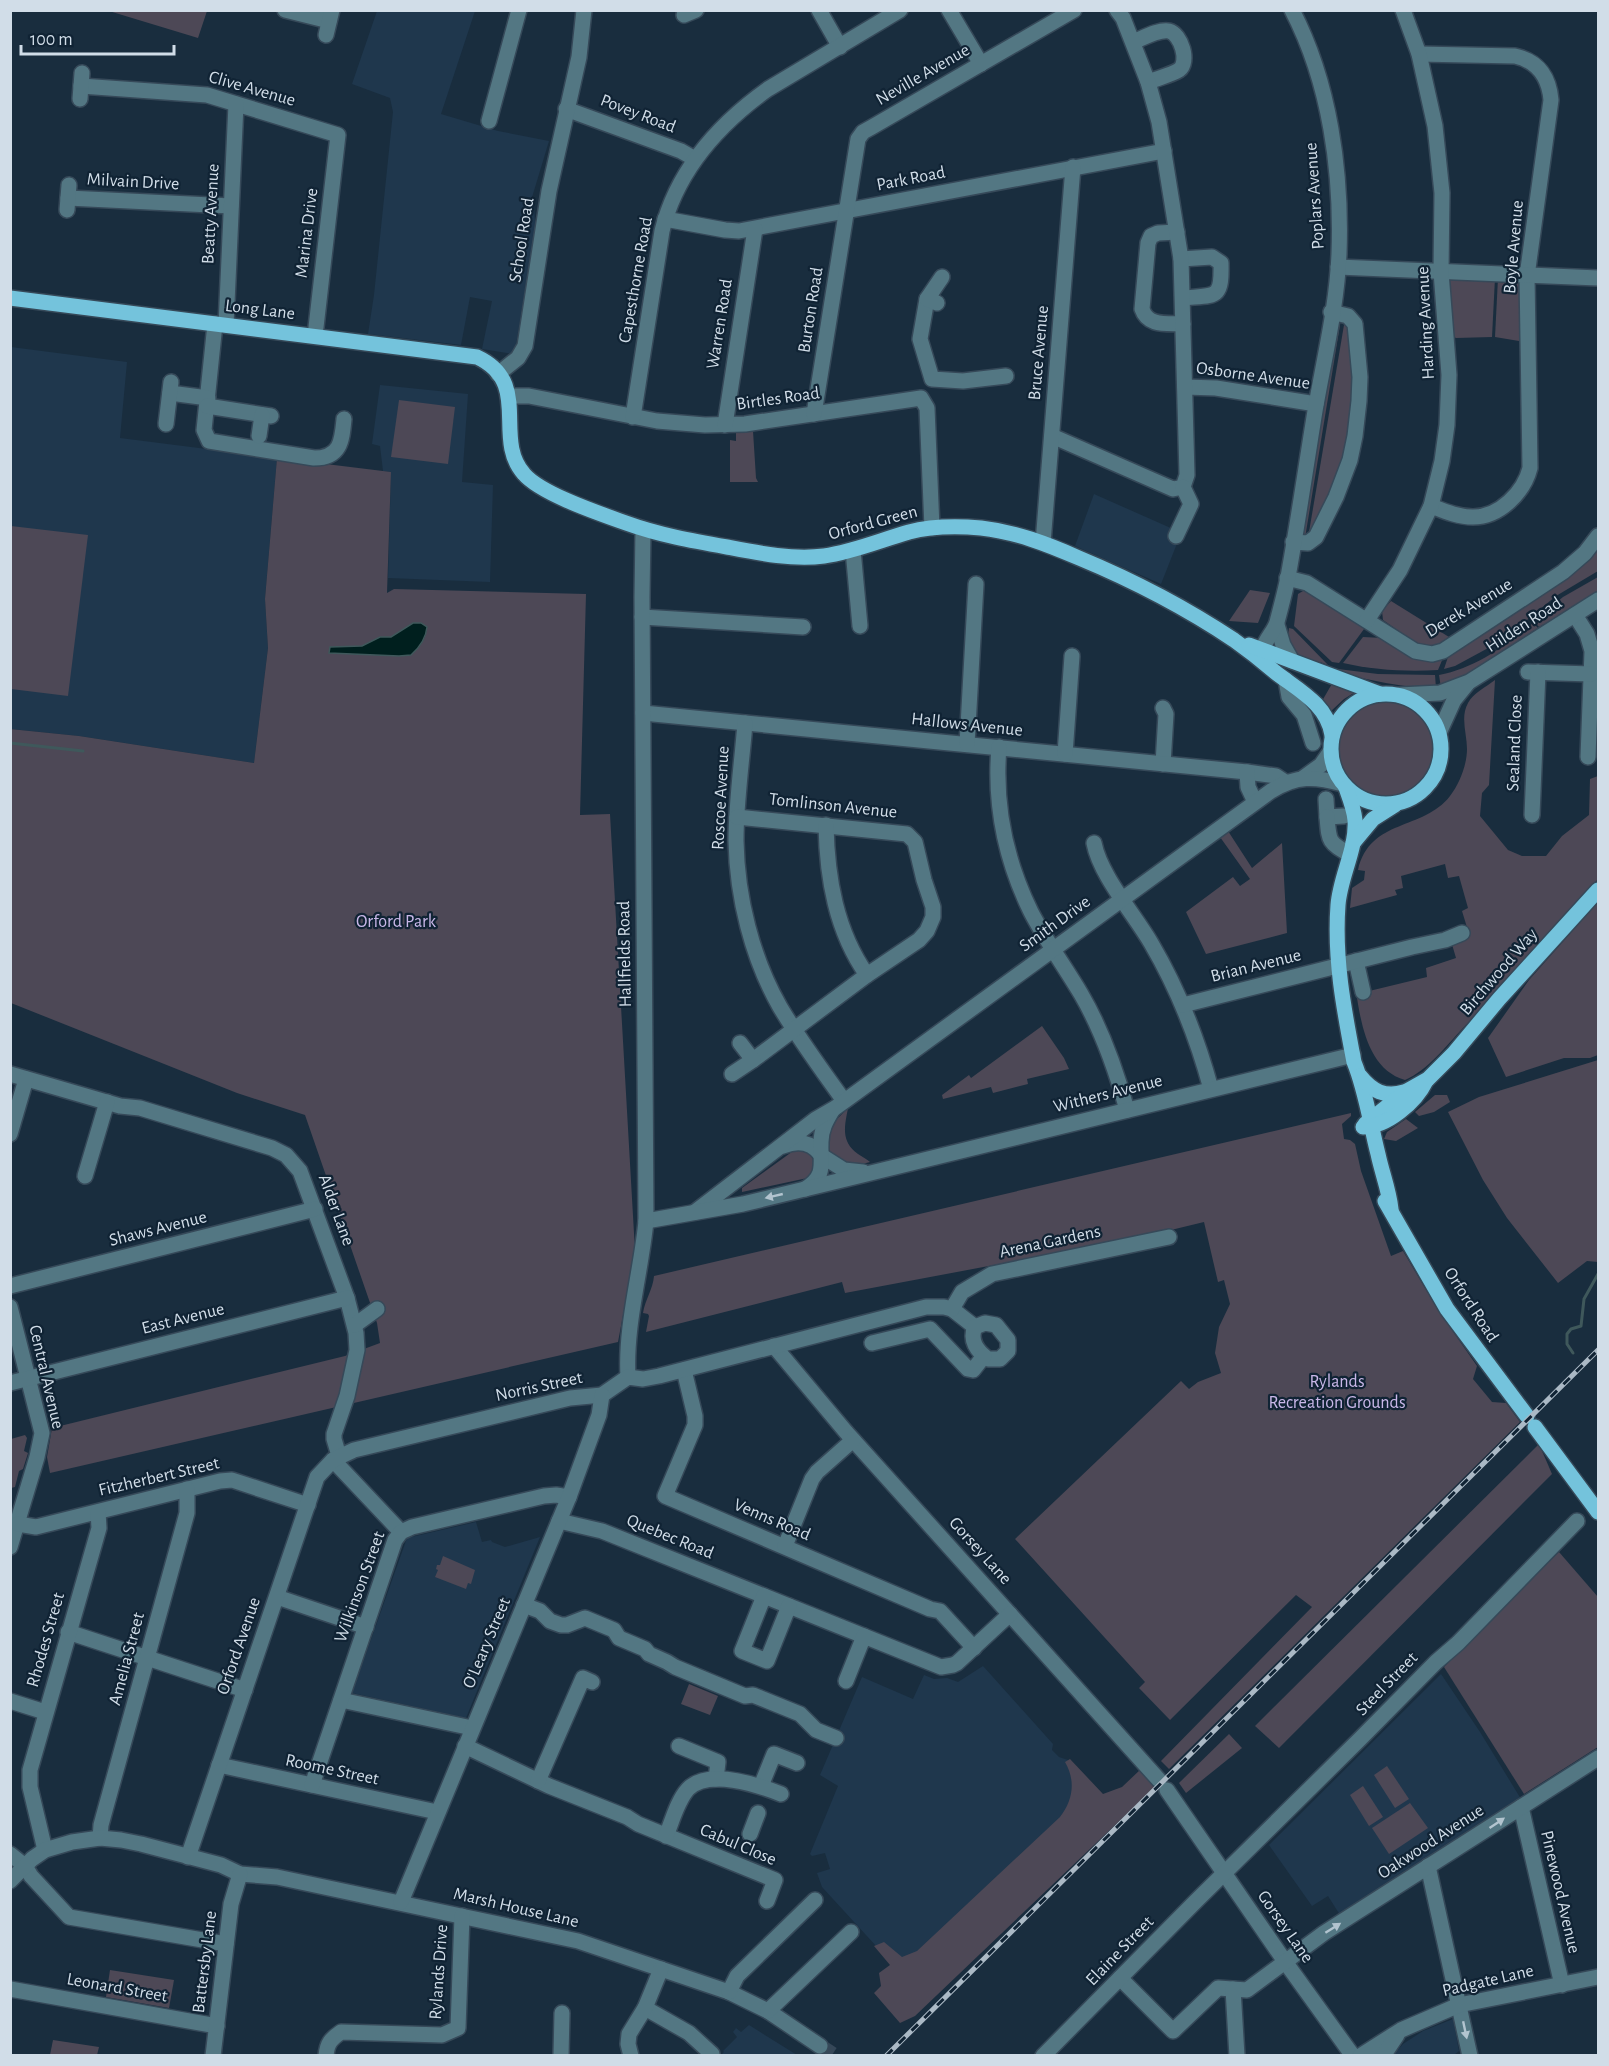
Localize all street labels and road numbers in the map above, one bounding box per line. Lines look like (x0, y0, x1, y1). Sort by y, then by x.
street label: Neville Avenue (873, 41, 973, 109)
street label: Clive Avenue (207, 68, 297, 110)
street label: Povey Road (598, 91, 678, 137)
street label: Poplars Avenue (1302, 142, 1328, 250)
street label: Beatty Avenue (199, 163, 223, 265)
street label: Park Road (875, 164, 947, 194)
street label: Milvain Drive (86, 171, 180, 193)
street label: Marina Drive (293, 187, 321, 279)
street label: School Road (506, 196, 538, 284)
street label: Boyle Avenue (1501, 199, 1527, 295)
street label: Capesthorne Road (616, 216, 656, 344)
street label: Burton Road (795, 266, 827, 354)
street label: Harding Avenue (1414, 266, 1438, 380)
street label: Warren Road (704, 278, 736, 370)
street label: Long Lane (224, 297, 296, 323)
street label: Bruce Avenue (1026, 305, 1052, 401)
street label: Osborne Avenue (1195, 359, 1311, 393)
street label: Birtles Road (735, 384, 821, 414)
street label: Orford Green (827, 502, 919, 544)
street label: Derek Avenue (1423, 575, 1515, 641)
street label: Hilden Road (1483, 594, 1565, 656)
street label: Sealand Close (1504, 694, 1526, 792)
street label: Hallows Avenue (910, 710, 1024, 740)
street label: Roscoe Avenue (709, 745, 733, 851)
street label: Tomlinson Avenue (768, 790, 898, 822)
street label: Smith Drive (1016, 892, 1094, 956)
street label: Hallfields Road (615, 901, 635, 1007)
street label: Birchwood Way (1457, 925, 1542, 1019)
street label: Brian Avenue (1209, 946, 1303, 986)
street label: Withers Avenue (1052, 1072, 1164, 1116)
street label: Alder Lane (315, 1172, 357, 1248)
street label: Shaws Avenue (107, 1208, 209, 1250)
street label: Arena Gardens (998, 1222, 1102, 1262)
street label: Orford Road (1440, 1264, 1502, 1346)
street label: East Avenue (140, 1300, 226, 1338)
street label: Central Avenue (25, 1323, 67, 1431)
street label: Norris Street (494, 1369, 584, 1405)
street label: Fitzherbert Street (97, 1454, 221, 1500)
street label: Venns Road (731, 1496, 813, 1544)
street label: Quebec Road (624, 1511, 716, 1563)
street label: Gorsey Lane (945, 1514, 1015, 1588)
street label: Wilkinson Street (332, 1529, 388, 1645)
street label: Rhodes Street (24, 1590, 68, 1689)
street label: Orford Avenue (214, 1595, 264, 1697)
street label: O'Leary Street (460, 1595, 514, 1691)
street label: Amelia Street (106, 1610, 148, 1707)
street label: Steel Street (1353, 1649, 1422, 1719)
street label: Roome Street (284, 1751, 381, 1789)
street label: Oakwood Avenue (1375, 1801, 1487, 1883)
street label: Cabul Close (697, 1821, 779, 1869)
street label: Pinewood Avenue (1537, 1829, 1583, 1955)
street label: Marsh House Lane (452, 1885, 580, 1931)
street label: Gorsey Lane (1254, 1888, 1316, 1966)
street label: Battersby Lane (190, 1910, 220, 2014)
street label: Elaine Street (1083, 1913, 1157, 1989)
street label: Rylands Drive (427, 1924, 451, 2020)
street label: Padgate Lane (1440, 1962, 1536, 2000)
street label: Leonard Street (65, 1970, 169, 2006)

